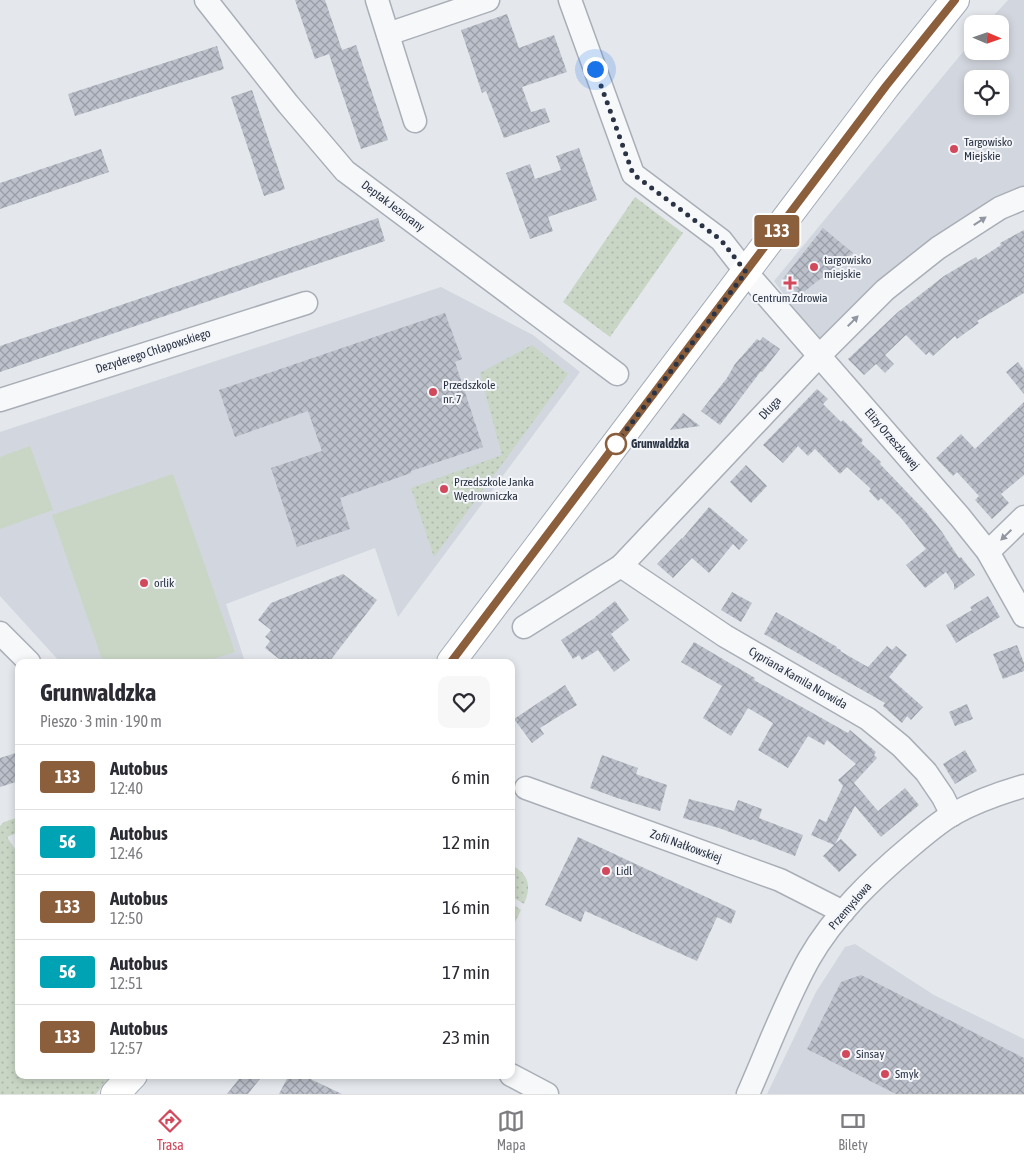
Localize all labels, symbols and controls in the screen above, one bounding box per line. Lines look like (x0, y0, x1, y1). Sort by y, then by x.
north arrow (964, 15, 1009, 60)
map controls (964, 15, 1009, 115)
your location (583, 57, 608, 82)
button: locate (964, 70, 1009, 115)
place label: Targowisko Miejskie (964, 135, 1013, 163)
marker: Targowisko Miejskie (948, 143, 960, 155)
street label: Deptak Jeziorany (359, 178, 427, 234)
line badge: 133 (748, 215, 806, 247)
one-way arrow (974, 216, 987, 226)
text: 133 (764, 220, 790, 241)
place label: targowisko miejskie (824, 253, 872, 281)
marker: targowisko miejskie (808, 261, 820, 273)
marker: Centrum Zdrowia (784, 277, 796, 289)
place label: Centrum Zdrowia (752, 291, 828, 305)
one-way arrow (847, 316, 859, 328)
street label: Dezyderego Chłapowskiego (94, 326, 213, 376)
place label: Przedszkole nr. 7 (443, 378, 495, 406)
marker: Przedszkole nr. 7 (427, 386, 439, 398)
street label: Długa (756, 394, 784, 422)
street label: Elizy Orzeszkowej (862, 406, 922, 472)
marker: Grunwaldzka (605, 433, 627, 455)
place label: Grunwaldzka (631, 437, 689, 451)
place label: Przedszkole Janka Wędrowniczka (454, 475, 534, 503)
marker: Przedszkole Janka Wędrowniczka (438, 483, 450, 495)
one-way arrow (1000, 529, 1012, 541)
place label: orlik (154, 576, 175, 590)
marker: orlik (138, 577, 150, 589)
street label: Cypriana Kamila Norwida (746, 644, 850, 712)
button: heart (438, 676, 490, 728)
text: Grunwaldzka (40, 679, 156, 706)
text: Pieszo · 3 min · 190 m (40, 712, 162, 730)
text: Autobus (110, 757, 168, 779)
text: 133 (55, 766, 80, 787)
text: 6 min (451, 766, 490, 788)
text: 12:40 (110, 779, 143, 797)
text: Autobus (110, 822, 168, 844)
street label: Zofii Nałkowskiej (648, 827, 724, 865)
text: 56 (59, 831, 76, 852)
text: 12 min (442, 831, 490, 853)
text: 12:46 (110, 844, 143, 862)
place label: Lidl (616, 864, 633, 878)
marker: Lidl (600, 865, 612, 877)
street label: Przemysłowa (826, 879, 874, 933)
text: Autobus (110, 887, 168, 909)
text: 133 (55, 896, 80, 917)
text: 16 min (442, 896, 490, 918)
text: 12:50 (110, 909, 143, 927)
text: Autobus (110, 952, 168, 974)
text: 56 (59, 961, 76, 982)
text: 17 min (442, 961, 490, 983)
text: 12:51 (110, 974, 143, 992)
text: Autobus (110, 1017, 168, 1039)
text: 133 (55, 1026, 80, 1047)
text: 23 min (442, 1026, 490, 1048)
text: 12:57 (110, 1039, 143, 1057)
place label: Sinsay (856, 1047, 884, 1061)
marker: Sinsay (840, 1048, 852, 1060)
place label: Smyk (895, 1067, 920, 1081)
marker: Smyk (879, 1068, 891, 1080)
tab: Trasa (156, 1107, 184, 1153)
tab: Mapa (497, 1107, 526, 1153)
tab: Bilety (838, 1107, 868, 1153)

